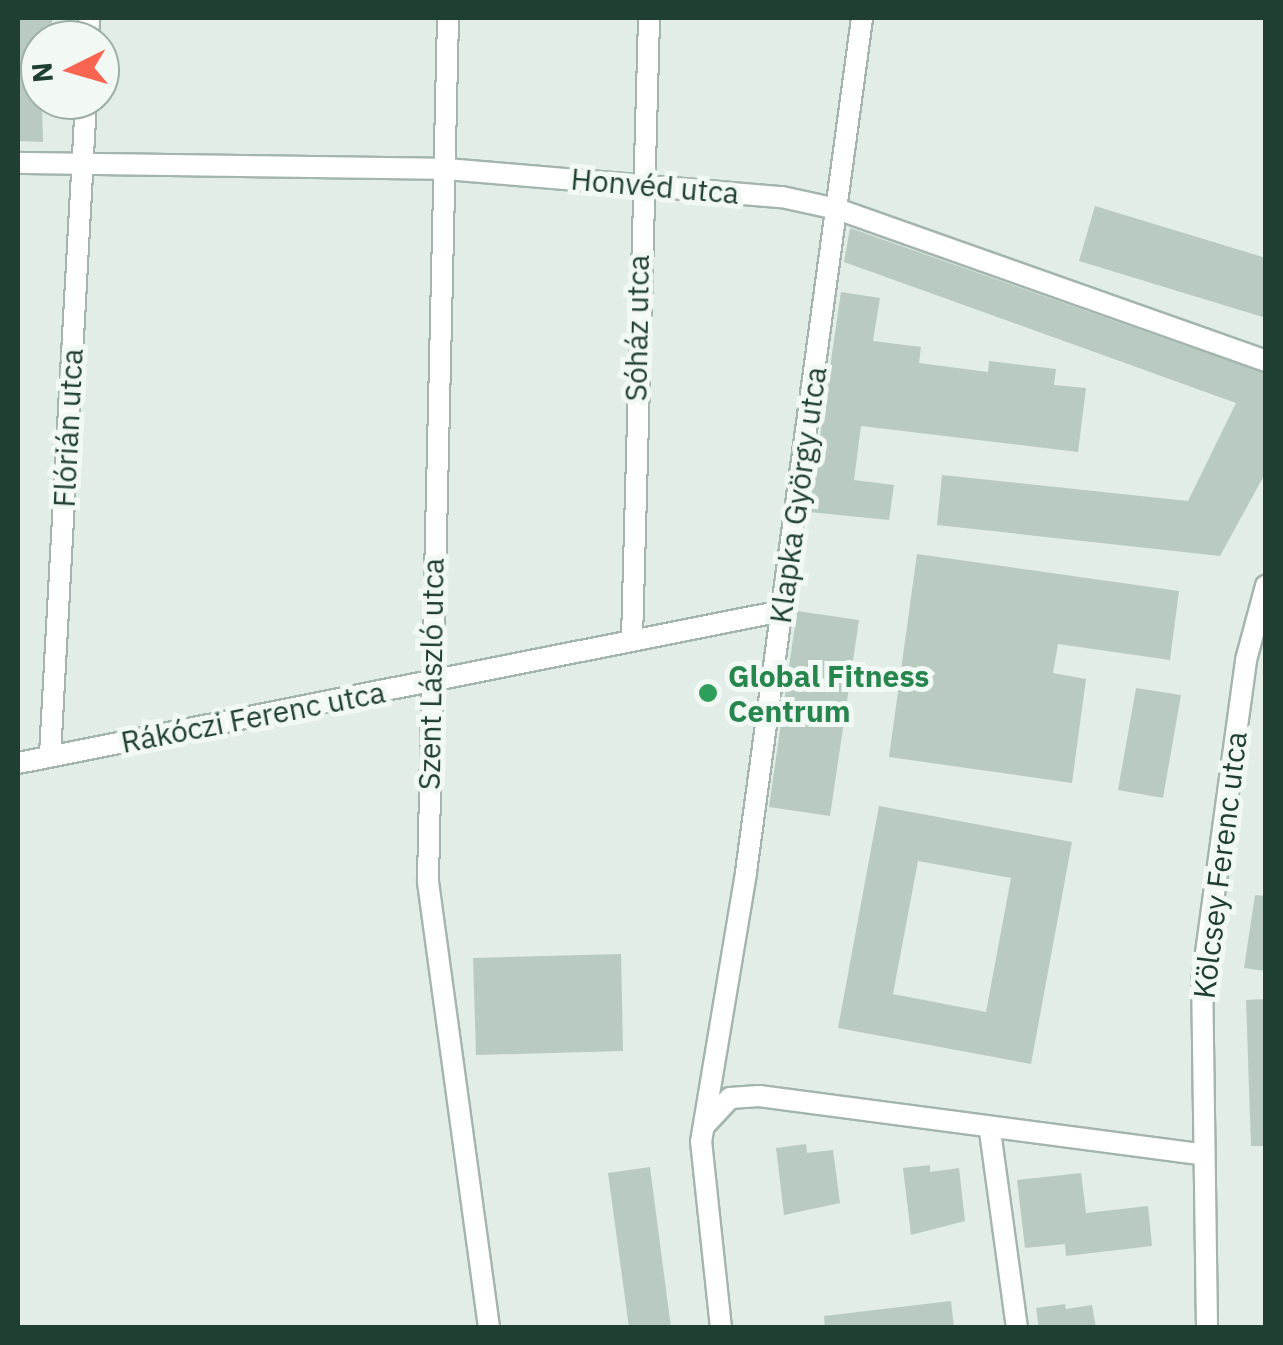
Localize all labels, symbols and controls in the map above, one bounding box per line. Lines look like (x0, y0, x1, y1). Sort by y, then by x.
north arrow (20, 20, 120, 120)
text: N (22, 61, 61, 84)
street label: Honvéd utca (569, 161, 741, 211)
street label: Sóház utca (618, 254, 656, 402)
street label: Flórián utca (46, 348, 90, 508)
street label: Klapka György utca (762, 364, 834, 626)
street label: Szent László utca (411, 558, 451, 790)
place label: Global Fitness Centrum (728, 658, 929, 728)
street label: Rákóczi Ferenc utca (118, 674, 388, 760)
marker: Global Fitness Centrum (697, 682, 719, 704)
street label: Kölcsey Ferenc utca (1186, 729, 1254, 1001)

